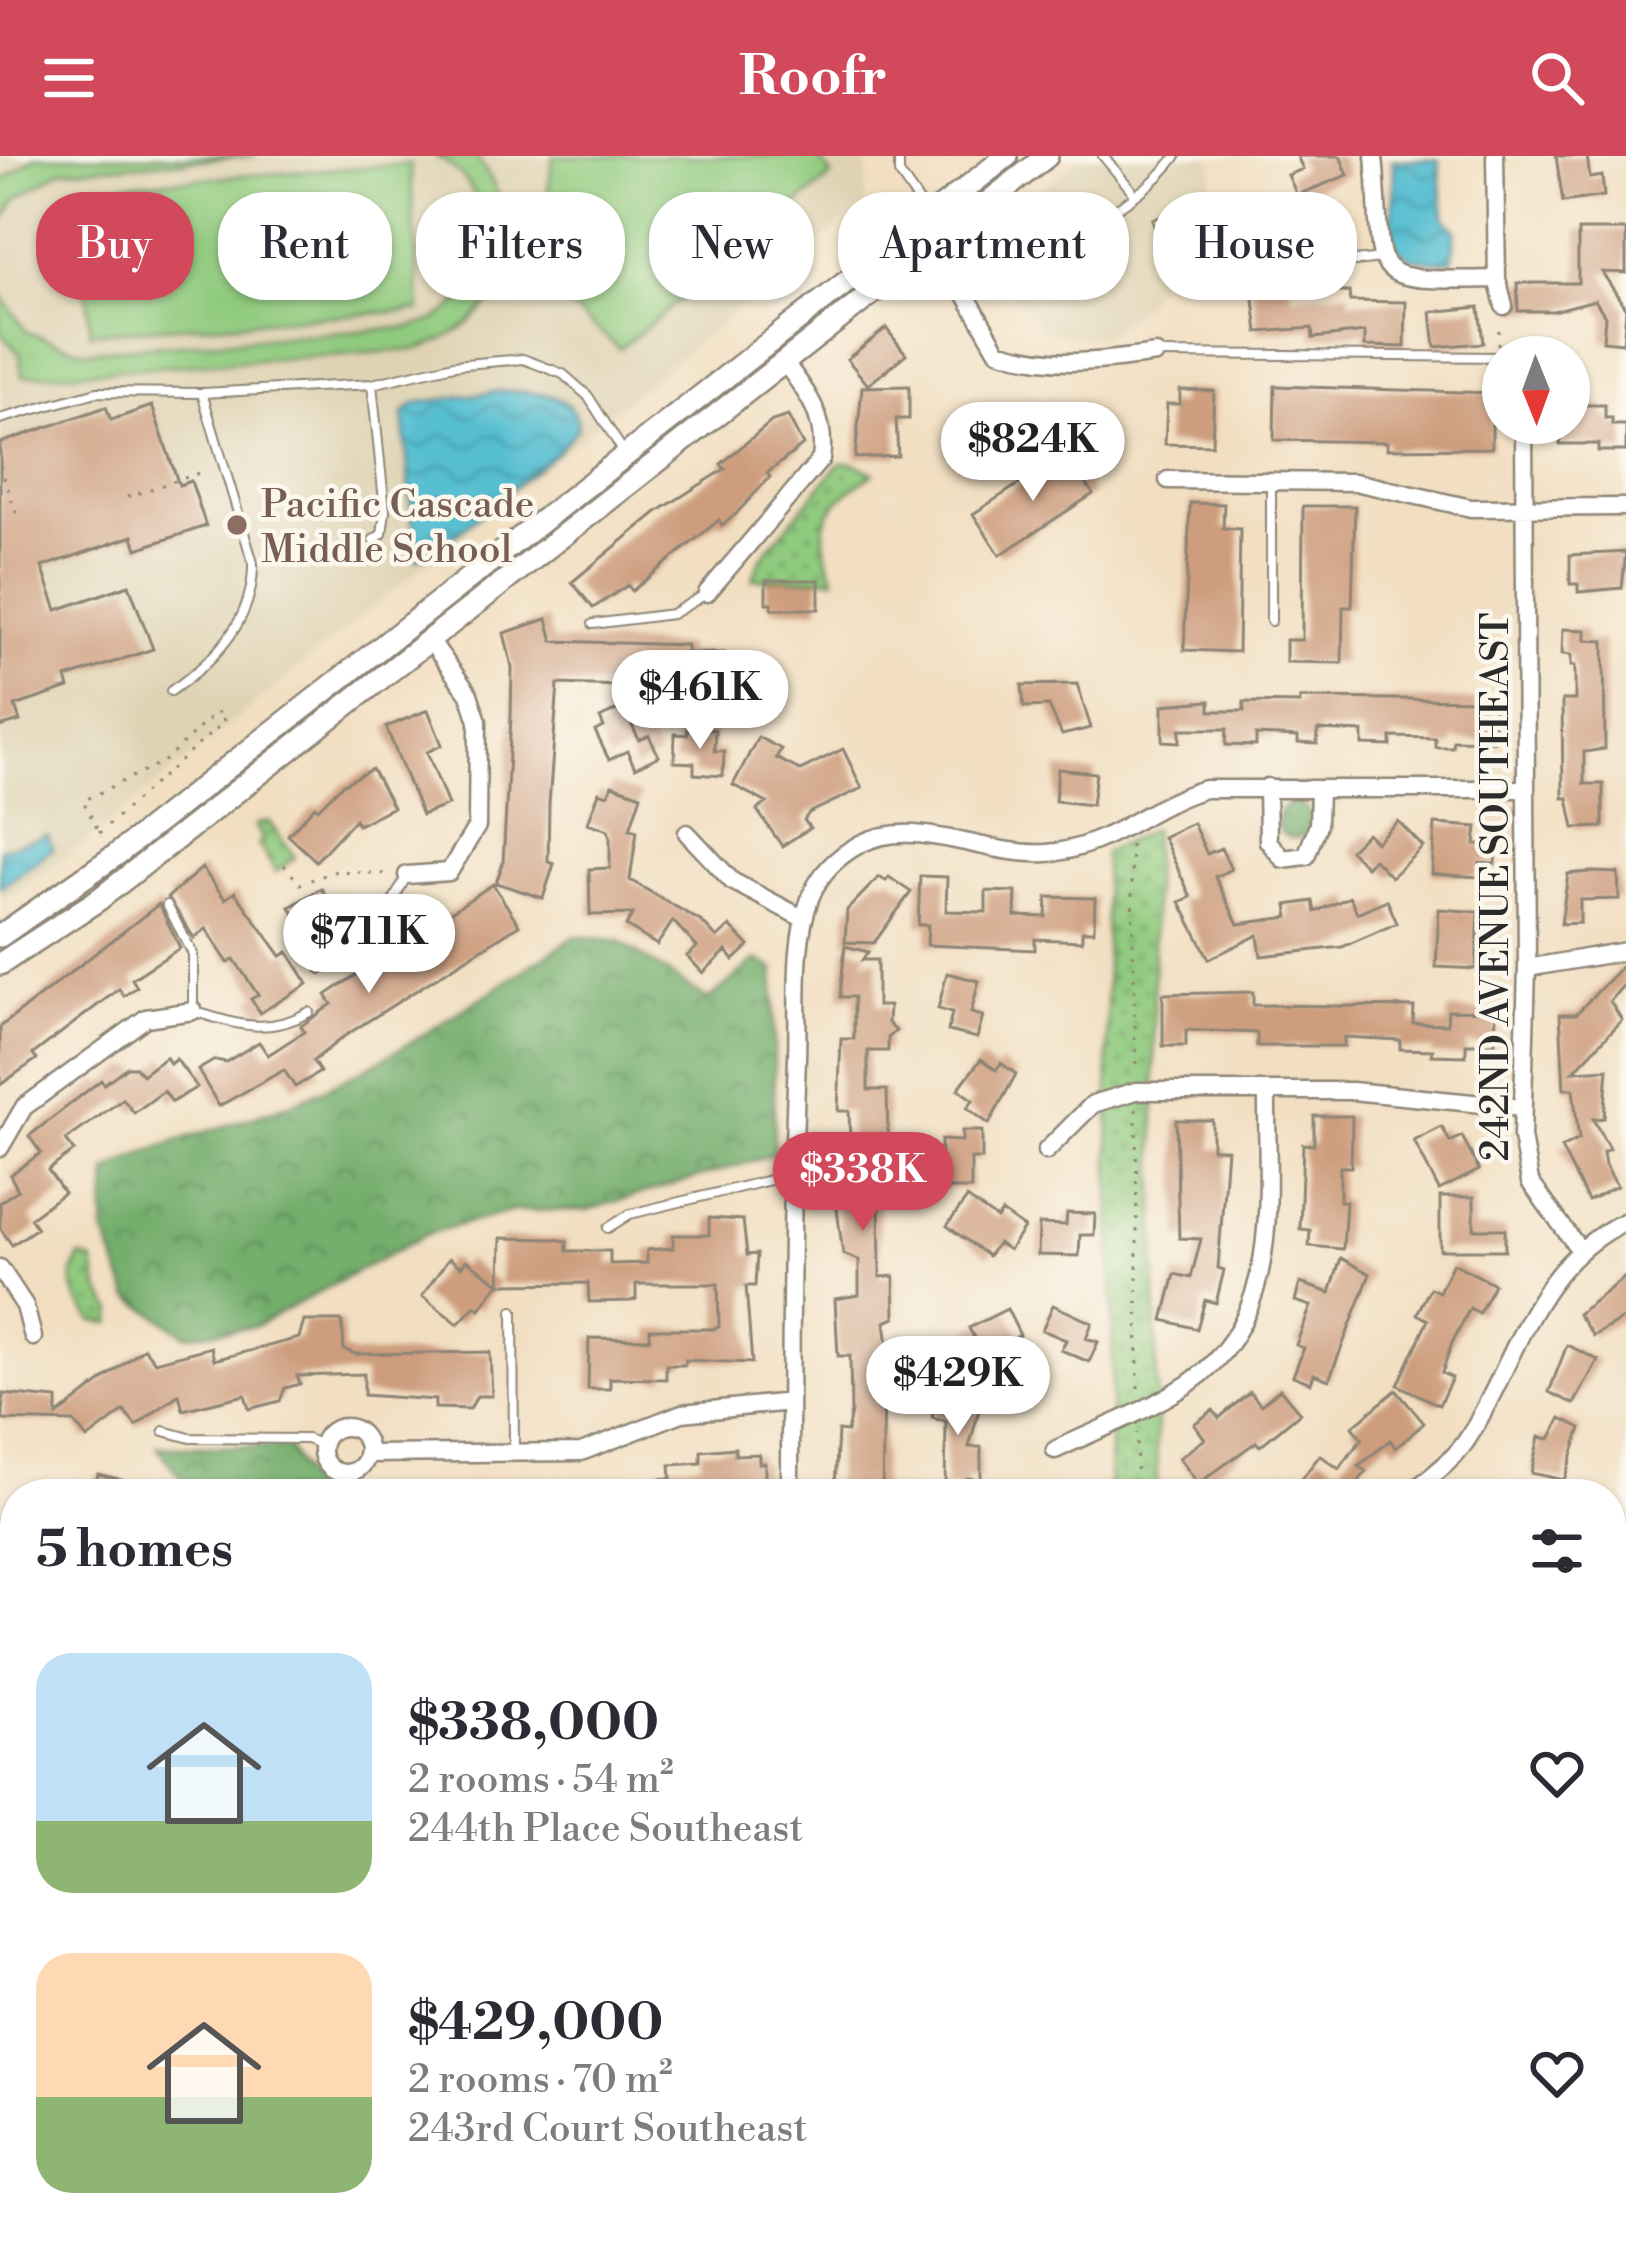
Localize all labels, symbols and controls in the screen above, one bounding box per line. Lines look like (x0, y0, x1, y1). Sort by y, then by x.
text: Roofr (739, 44, 887, 112)
icon: menu (36, 45, 102, 111)
icon: search (1524, 45, 1590, 111)
chip: Buy (36, 192, 194, 300)
chip: Rent (218, 192, 392, 300)
chip: Filters (416, 192, 625, 300)
chip: New (649, 192, 814, 300)
chip: Apartment (838, 192, 1129, 300)
chip: House (1153, 192, 1357, 300)
north arrow (1482, 336, 1590, 444)
map controls (1482, 336, 1590, 444)
pin: $824K (949, 402, 1117, 504)
text: $824K (968, 416, 1098, 465)
place label: Pacific Cascade Middle School (261, 481, 534, 575)
marker: Pacific Cascade Middle School (224, 512, 250, 538)
street label: 242ND AVENUE SOUTHEAST (1472, 613, 1521, 1161)
pin: $461K (616, 650, 784, 752)
text: $461K (638, 664, 762, 713)
pin: $711K (285, 894, 453, 996)
text: $711K (310, 908, 428, 957)
pin: $338K (779, 1132, 947, 1234)
text: $338K (800, 1146, 926, 1195)
pin: $429K (874, 1336, 1042, 1438)
text: $429K (893, 1350, 1023, 1399)
icon: filters (1524, 1518, 1590, 1584)
text: 5 homes (36, 1519, 233, 1583)
text: $338,000 (408, 1692, 659, 1756)
icon: home (132, 1701, 276, 1845)
icon: heart (1524, 1740, 1590, 1806)
text: 2 rooms · 54 m² (408, 1756, 674, 1805)
text: 244th Place Southeast (408, 1805, 803, 1854)
text: $429,000 (408, 1992, 663, 2056)
icon: home (132, 2001, 276, 2145)
icon: heart (1524, 2040, 1590, 2106)
text: 2 rooms · 70 m² (408, 2056, 673, 2105)
text: 243rd Court Southeast (408, 2105, 807, 2154)

